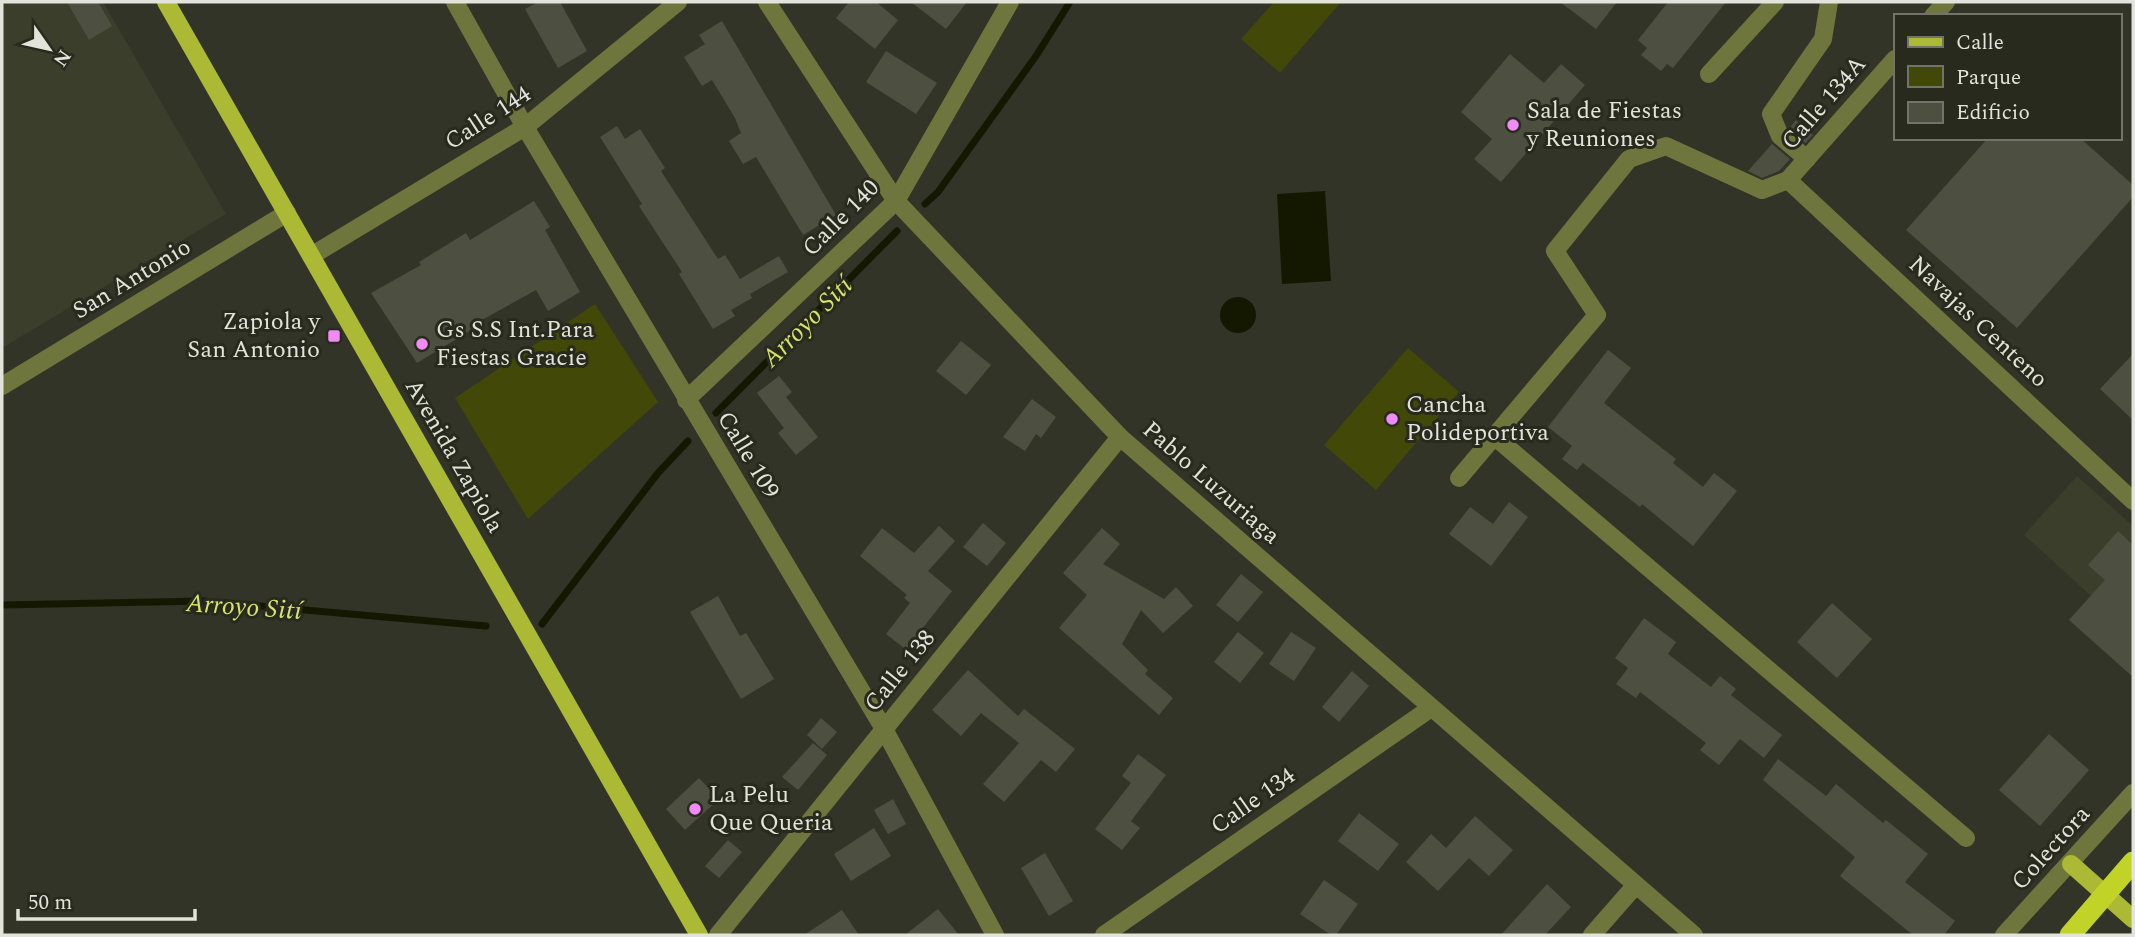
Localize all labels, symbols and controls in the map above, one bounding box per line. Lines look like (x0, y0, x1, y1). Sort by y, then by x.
north arrow (14, 14, 84, 84)
legend (1894, 14, 2121, 140)
text: Calle (1956, 27, 2004, 59)
text: N (45, 43, 78, 72)
street label: Calle 134A (1773, 48, 1875, 158)
text: Parque (1956, 62, 2021, 94)
street label: Calle 144 (438, 77, 538, 159)
place label: Sala de Fiestas y Reuniones (1526, 93, 1682, 157)
text: Edificio (1956, 97, 2030, 129)
marker: Sala de Fiestas y Reuniones (1505, 117, 1521, 133)
street label: Calle 140 (794, 171, 888, 265)
street label: San Antonio (66, 229, 198, 329)
street label: Navajas Centeno (1900, 248, 2056, 396)
water label: Arroyo Sití (751, 265, 864, 378)
place label: Zapiola y San Antonio (187, 304, 321, 368)
place label: Gs S.S Int.Para Fiestas Gracie (436, 312, 594, 376)
marker: Zapiola y San Antonio (326, 328, 342, 344)
marker: Gs S.S Int.Para Fiestas Gracie (414, 336, 430, 352)
street label: Avenida Zapiola (395, 372, 513, 540)
place label: Cancha Polideportiva (1406, 387, 1549, 451)
street label: Calle 109 (708, 404, 788, 506)
marker: Cancha Polideportiva (1384, 411, 1400, 427)
street label: Pablo Luzuriaga (1134, 413, 1288, 553)
water label: Arroyo Sití (184, 583, 306, 631)
street label: Calle 138 (856, 622, 944, 720)
street label: Calle 134 (1203, 758, 1303, 844)
place label: La Pelu Que Queria (709, 777, 833, 841)
street label: Colectora (2003, 797, 2099, 899)
marker: La Pelu Que Queria (687, 801, 703, 817)
scale bar (18, 878, 194, 922)
text: 50 m (28, 887, 72, 919)

